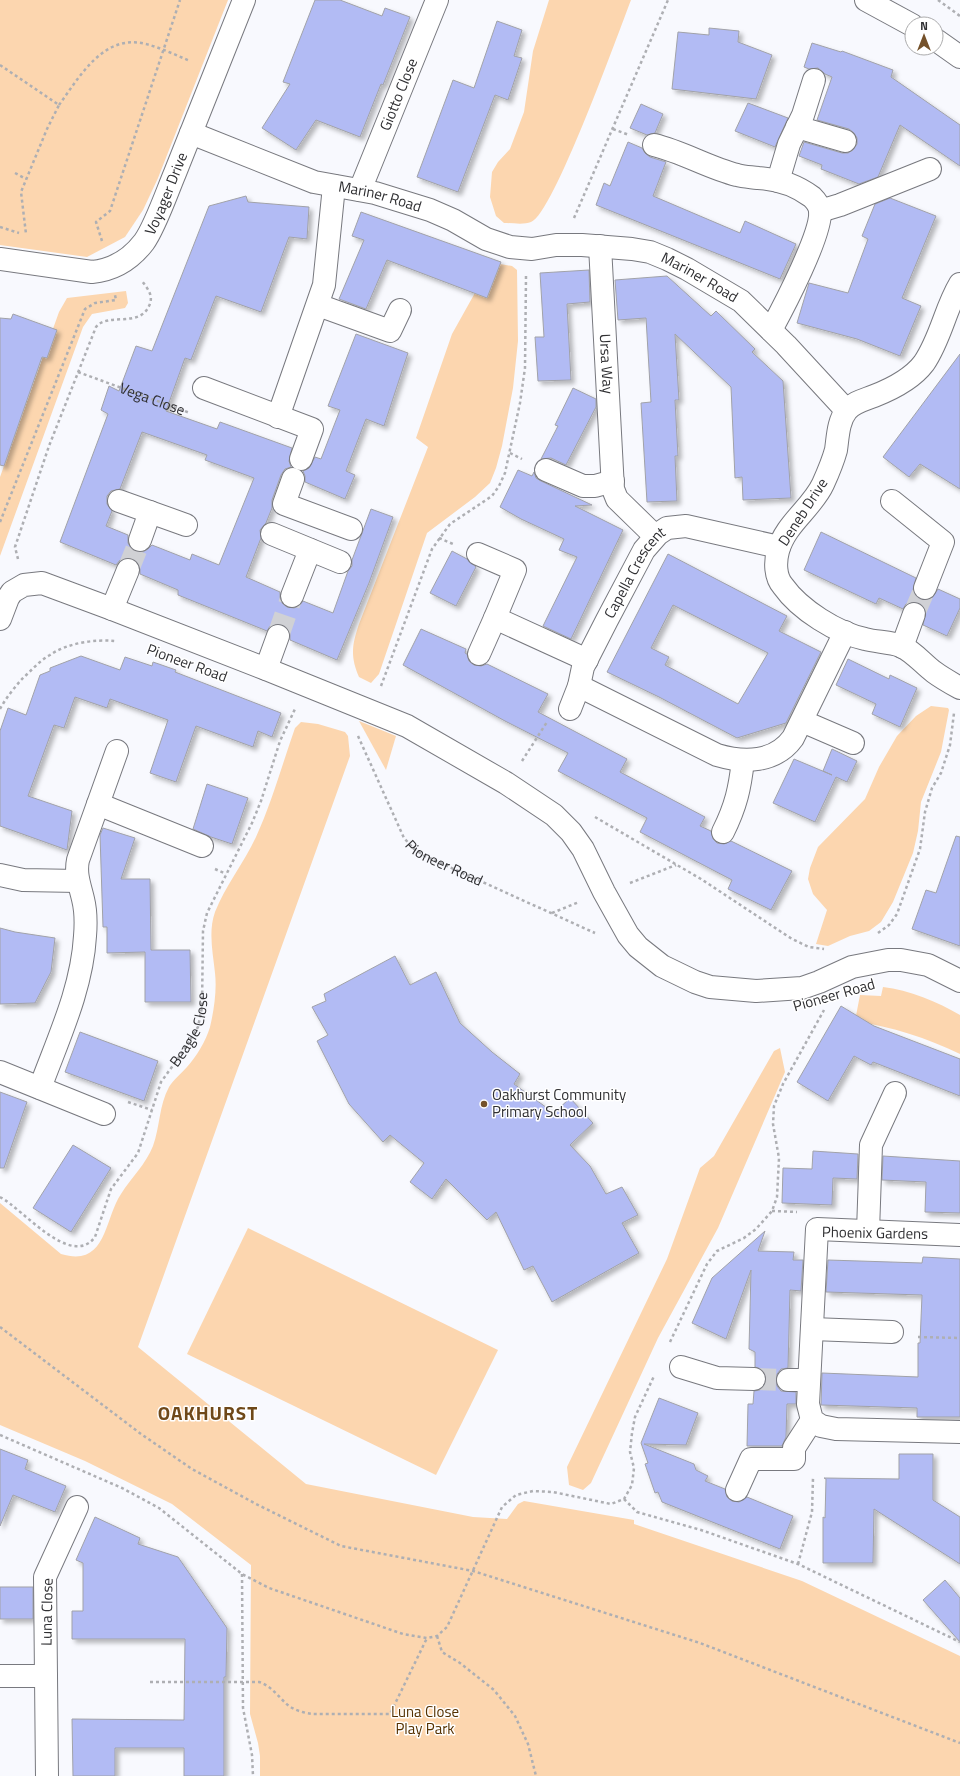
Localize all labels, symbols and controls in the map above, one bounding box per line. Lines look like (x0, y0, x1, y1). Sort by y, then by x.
north arrow (904, 16, 944, 56)
text: N (920, 18, 928, 34)
street label: Giotto Close (373, 55, 423, 134)
street label: Voyager Drive (138, 149, 193, 239)
street label: Mariner Road (337, 175, 425, 218)
street label: Mariner Road (657, 246, 743, 308)
street label: Ursa Way (594, 333, 620, 395)
street label: Vega Close (116, 376, 188, 421)
street label: Deneb Drive (772, 473, 833, 550)
street label: Capella Crescent (598, 520, 670, 622)
street label: Pioneer Road (144, 637, 231, 688)
street label: Pioneer Road (400, 834, 487, 892)
street label: Pioneer Road (790, 972, 878, 1017)
street label: Beagle Close (164, 992, 213, 1072)
place label: Oakhurst Community Primary School (492, 1083, 626, 1123)
marker: Oakhurst Community Primary School (479, 1099, 489, 1109)
street label: Phoenix Gardens (822, 1220, 928, 1245)
district label: OAKHURST (158, 1398, 258, 1427)
street label: Luna Close (34, 1578, 59, 1646)
park label: Luna Close Play Park (391, 1700, 459, 1740)

